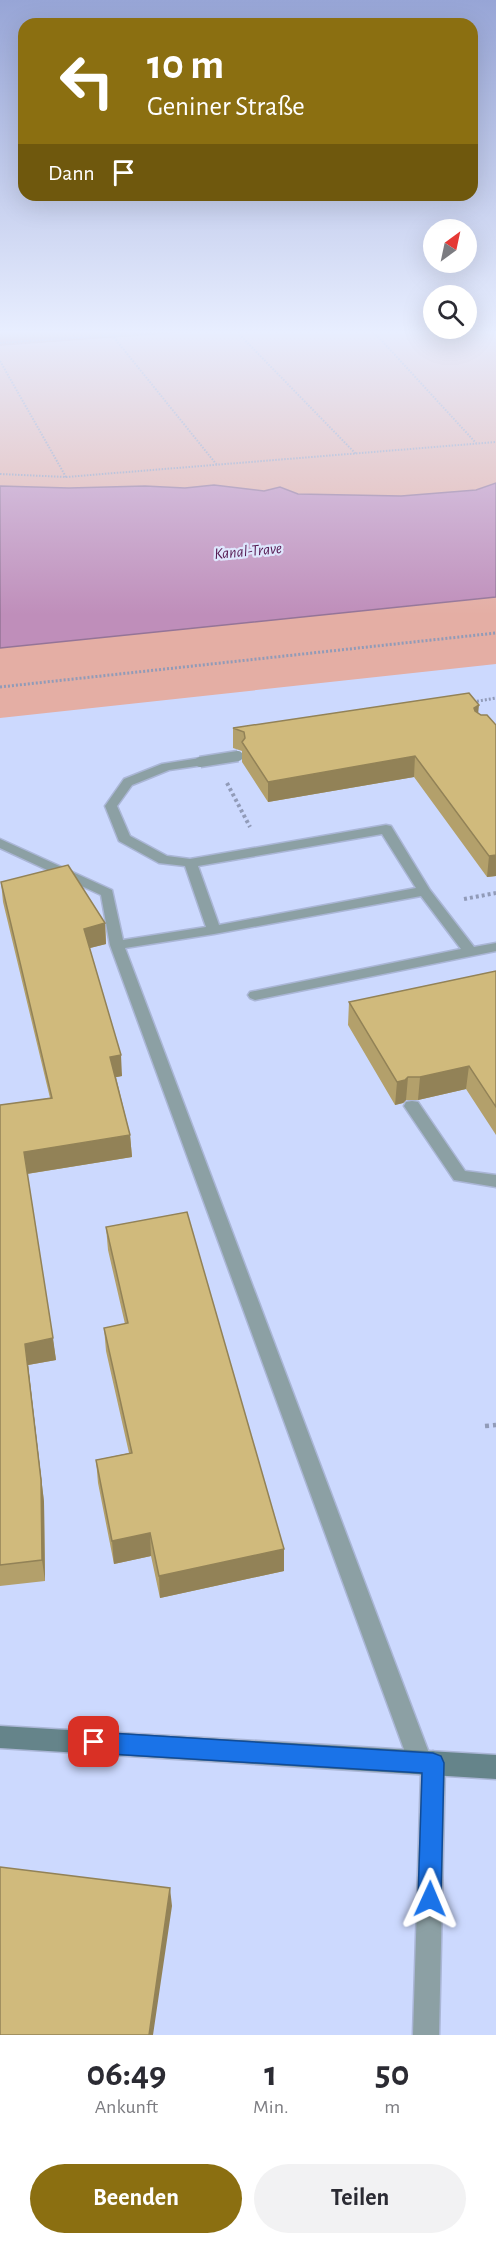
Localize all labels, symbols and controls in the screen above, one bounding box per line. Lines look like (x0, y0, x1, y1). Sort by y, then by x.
icon: left (48, 42, 126, 120)
text: 10 m (147, 44, 224, 86)
text: Geniner Straße (147, 93, 305, 120)
icon: arrive (107, 156, 140, 189)
text: Dann (48, 162, 95, 184)
north arrow (423, 219, 477, 273)
map controls (423, 219, 477, 339)
button: search (423, 285, 477, 339)
water label: Kanal-Trave (214, 540, 283, 562)
pin (68, 1716, 119, 1767)
icon: arrive (77, 1725, 110, 1758)
position arrow (398, 1867, 462, 1931)
text: 06:49 (87, 2056, 166, 2092)
text: 1 (264, 2056, 277, 2092)
text: 50 (375, 2056, 409, 2092)
text: Ankunft (95, 2097, 158, 2117)
text: Min. (253, 2097, 289, 2117)
text: m (384, 2097, 400, 2117)
button: Beenden (30, 2164, 242, 2233)
button: Teilen (254, 2164, 466, 2233)

